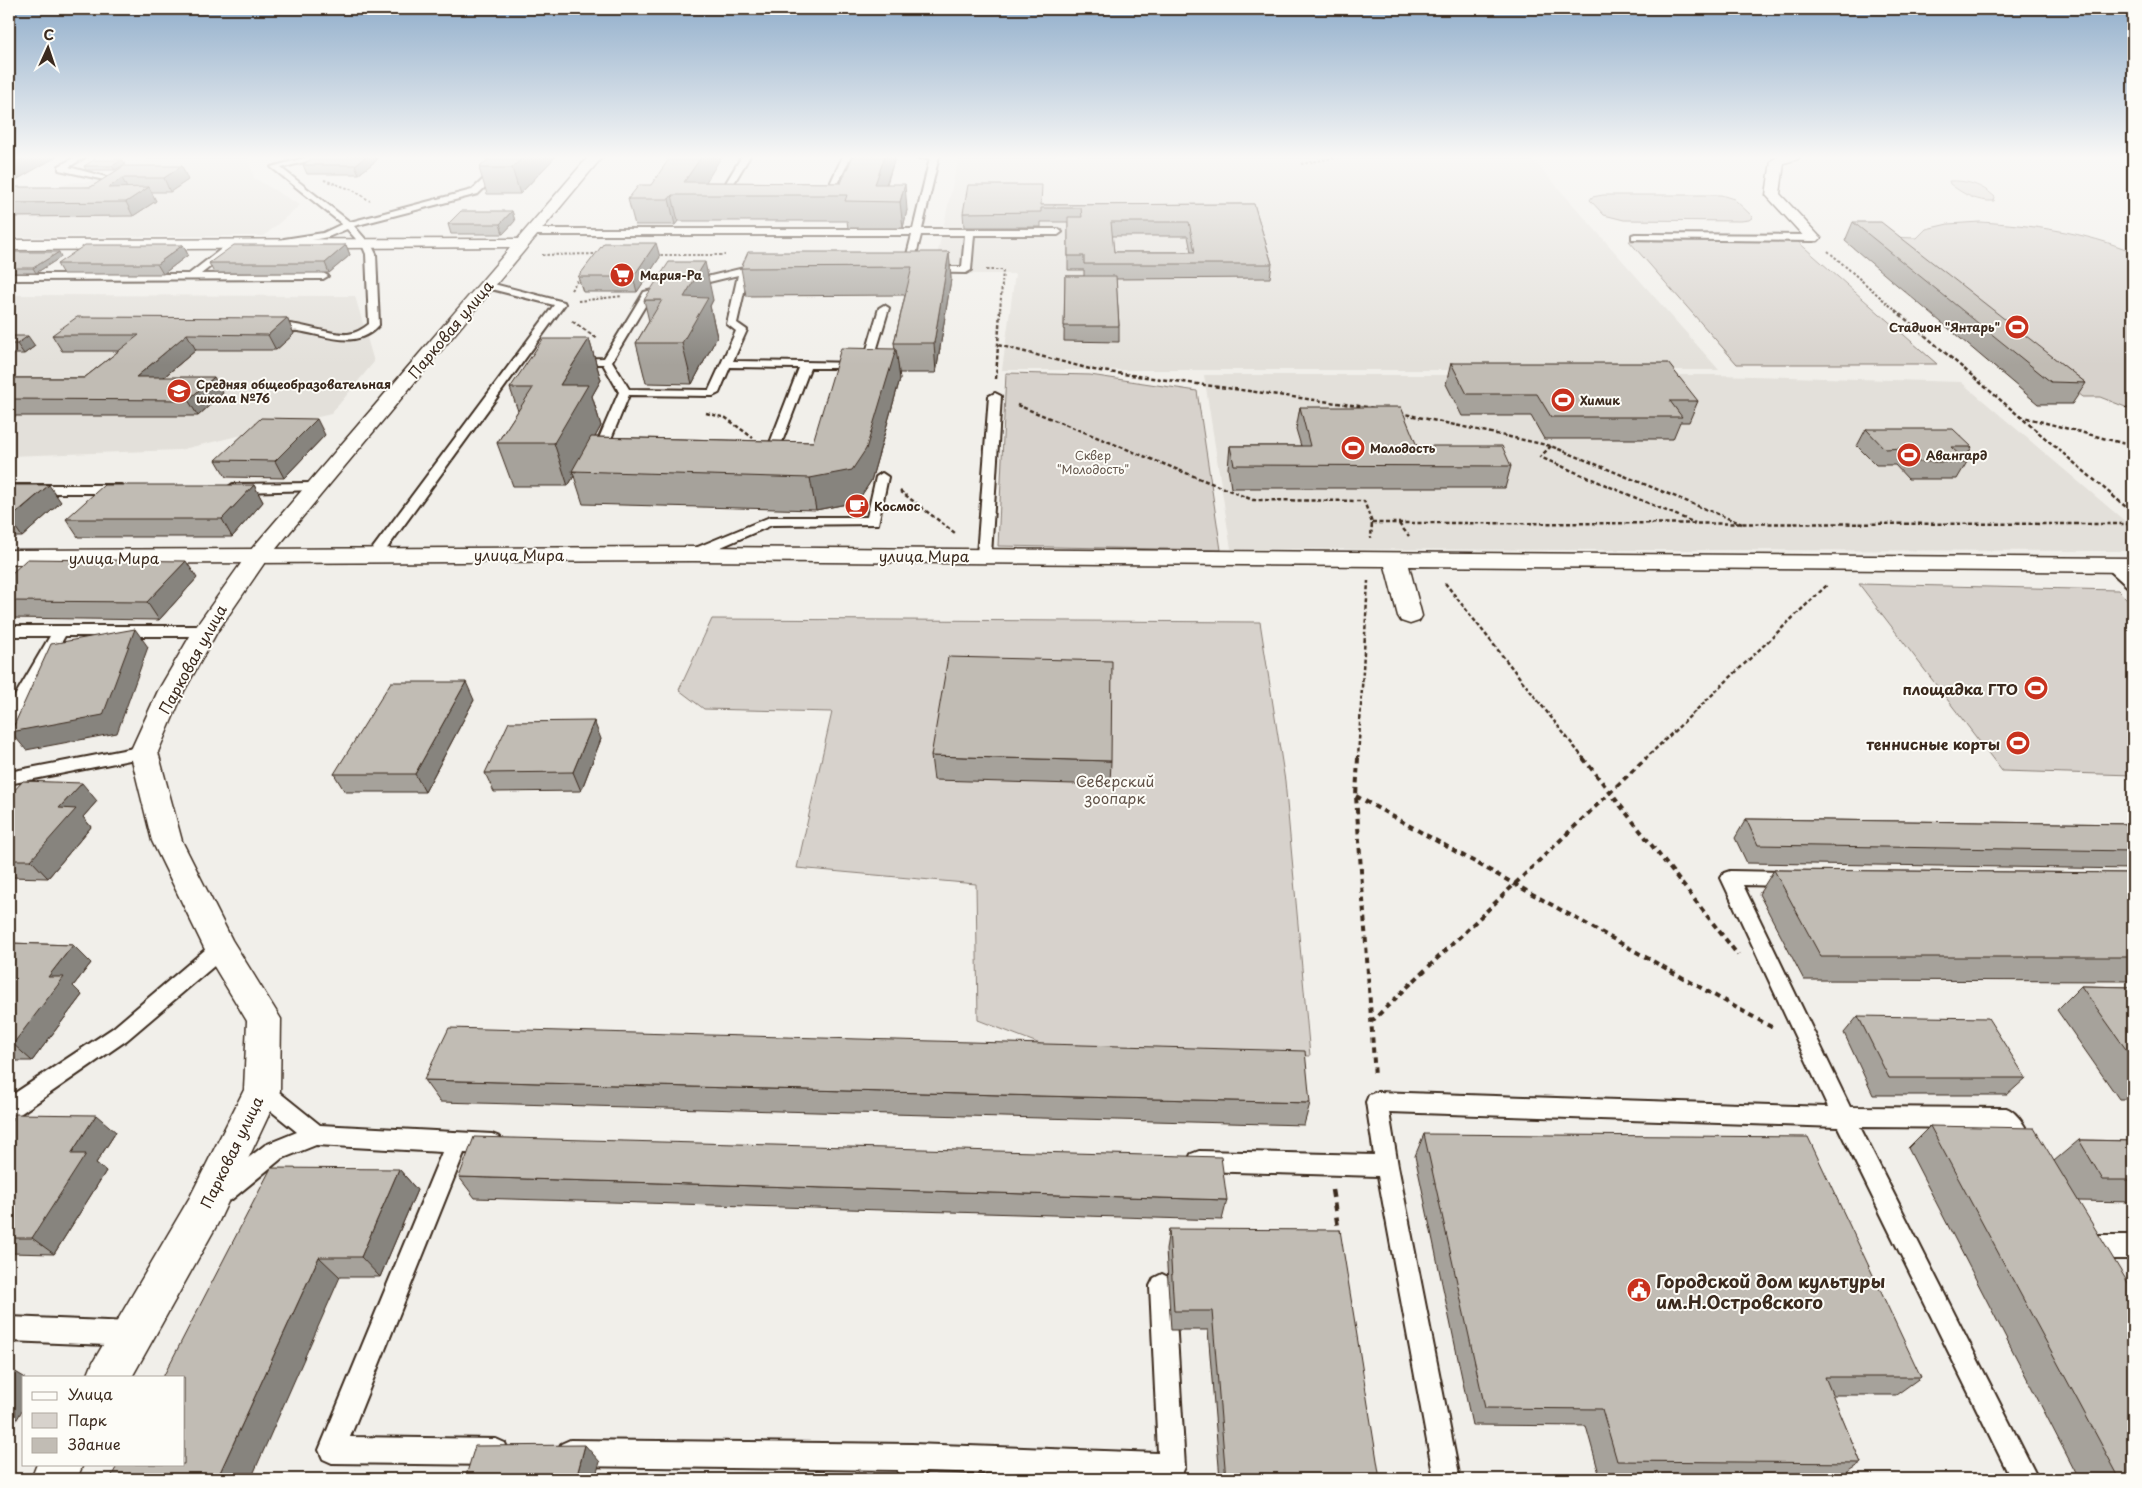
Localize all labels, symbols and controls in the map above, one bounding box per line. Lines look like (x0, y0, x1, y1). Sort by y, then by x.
north arrow (22, 22, 72, 72)
text: С (43, 24, 55, 45)
supermarket icon: Мария-Ра (609, 262, 635, 288)
place label: Мария-Ра (640, 266, 702, 284)
street label: Парковая улица (402, 274, 498, 383)
sports icon: Стадион "Янтарь" (2004, 314, 2030, 340)
place label: Стадион "Янтарь" (1889, 318, 2000, 336)
place label: Средняя общеобразовательная школа №76 (196, 375, 391, 407)
school or university icon: Средняя общеобразовательная школа №76 (166, 378, 192, 404)
sports icon: Химик (1550, 387, 1576, 413)
place label: Химик (1580, 391, 1620, 409)
sports icon: Молодость (1340, 435, 1366, 461)
place label: Молодость (1370, 439, 1436, 457)
sports icon: Авангард (1896, 442, 1922, 468)
park label: Сквер "Молодость" (1057, 446, 1129, 478)
place label: Авангард (1926, 446, 1987, 464)
cafe icon: Космос (844, 493, 870, 519)
place label: Космос (874, 497, 921, 515)
street label: улица Мира (474, 543, 565, 566)
street label: улица Мира (879, 544, 970, 567)
street label: улица Мира (69, 546, 160, 569)
street label: Парковая улица (152, 600, 232, 718)
sports icon: площадка ГТО (2023, 675, 2049, 701)
place label: площадка ГТО (1902, 677, 2018, 700)
sports icon: теннисные корты (2005, 730, 2031, 756)
place label: теннисные корты (1866, 732, 2000, 755)
park label: Северский зоопарк (1076, 769, 1154, 809)
street label: Парковая улица (194, 1092, 268, 1212)
place label: Городской дом культуры им.Н.Островского (1656, 1267, 1885, 1315)
public building icon: Городской дом культуры им.Н.Островского (1626, 1277, 1652, 1303)
legend (22, 1376, 185, 1466)
text: Улица (68, 1382, 113, 1405)
text: Парк (68, 1408, 107, 1431)
text: Здание (68, 1432, 121, 1455)

